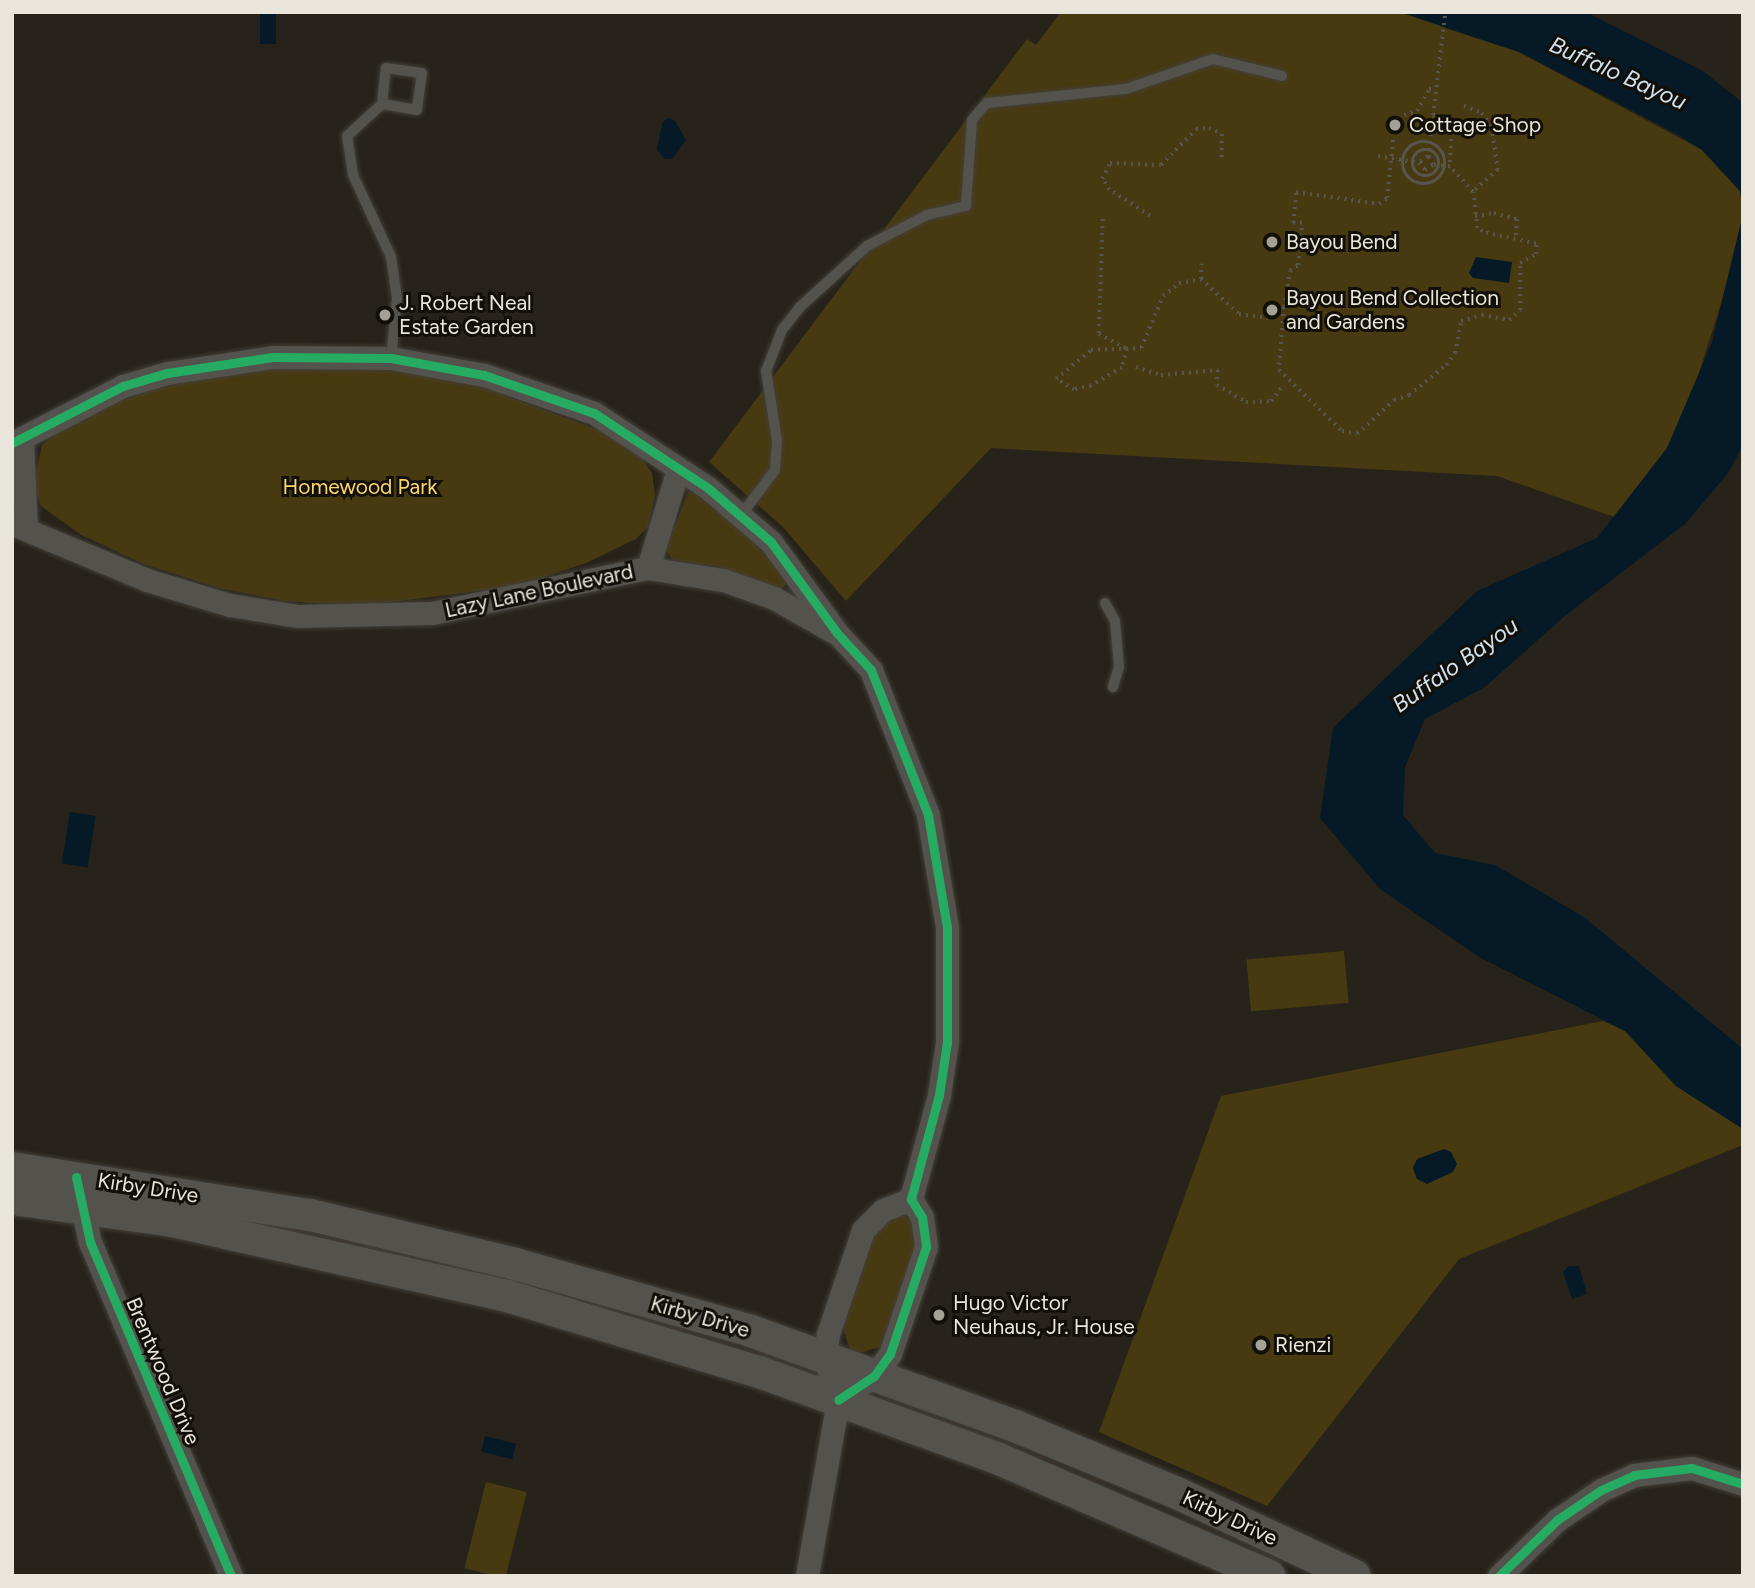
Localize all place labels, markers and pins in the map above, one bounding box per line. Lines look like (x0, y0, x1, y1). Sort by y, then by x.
place label: Cottage Shop (1409, 112, 1541, 138)
marker: Cottage Shop (1387, 117, 1403, 133)
place label: Bayou Bend (1286, 229, 1398, 255)
marker: Bayou Bend (1264, 234, 1280, 250)
place label: Bayou Bend Collection and Gardens (1286, 285, 1499, 335)
place label: J. Robert Neal Estate Garden (399, 290, 534, 340)
marker: Bayou Bend Collection and Gardens (1264, 302, 1280, 318)
marker: J. Robert Neal Estate Garden (377, 307, 393, 323)
place label: Hugo Victor Neuhaus, Jr. House (953, 1290, 1135, 1340)
marker: Hugo Victor Neuhaus, Jr. House (931, 1307, 947, 1323)
place label: Rienzi (1275, 1332, 1331, 1358)
marker: Rienzi (1253, 1337, 1269, 1353)

